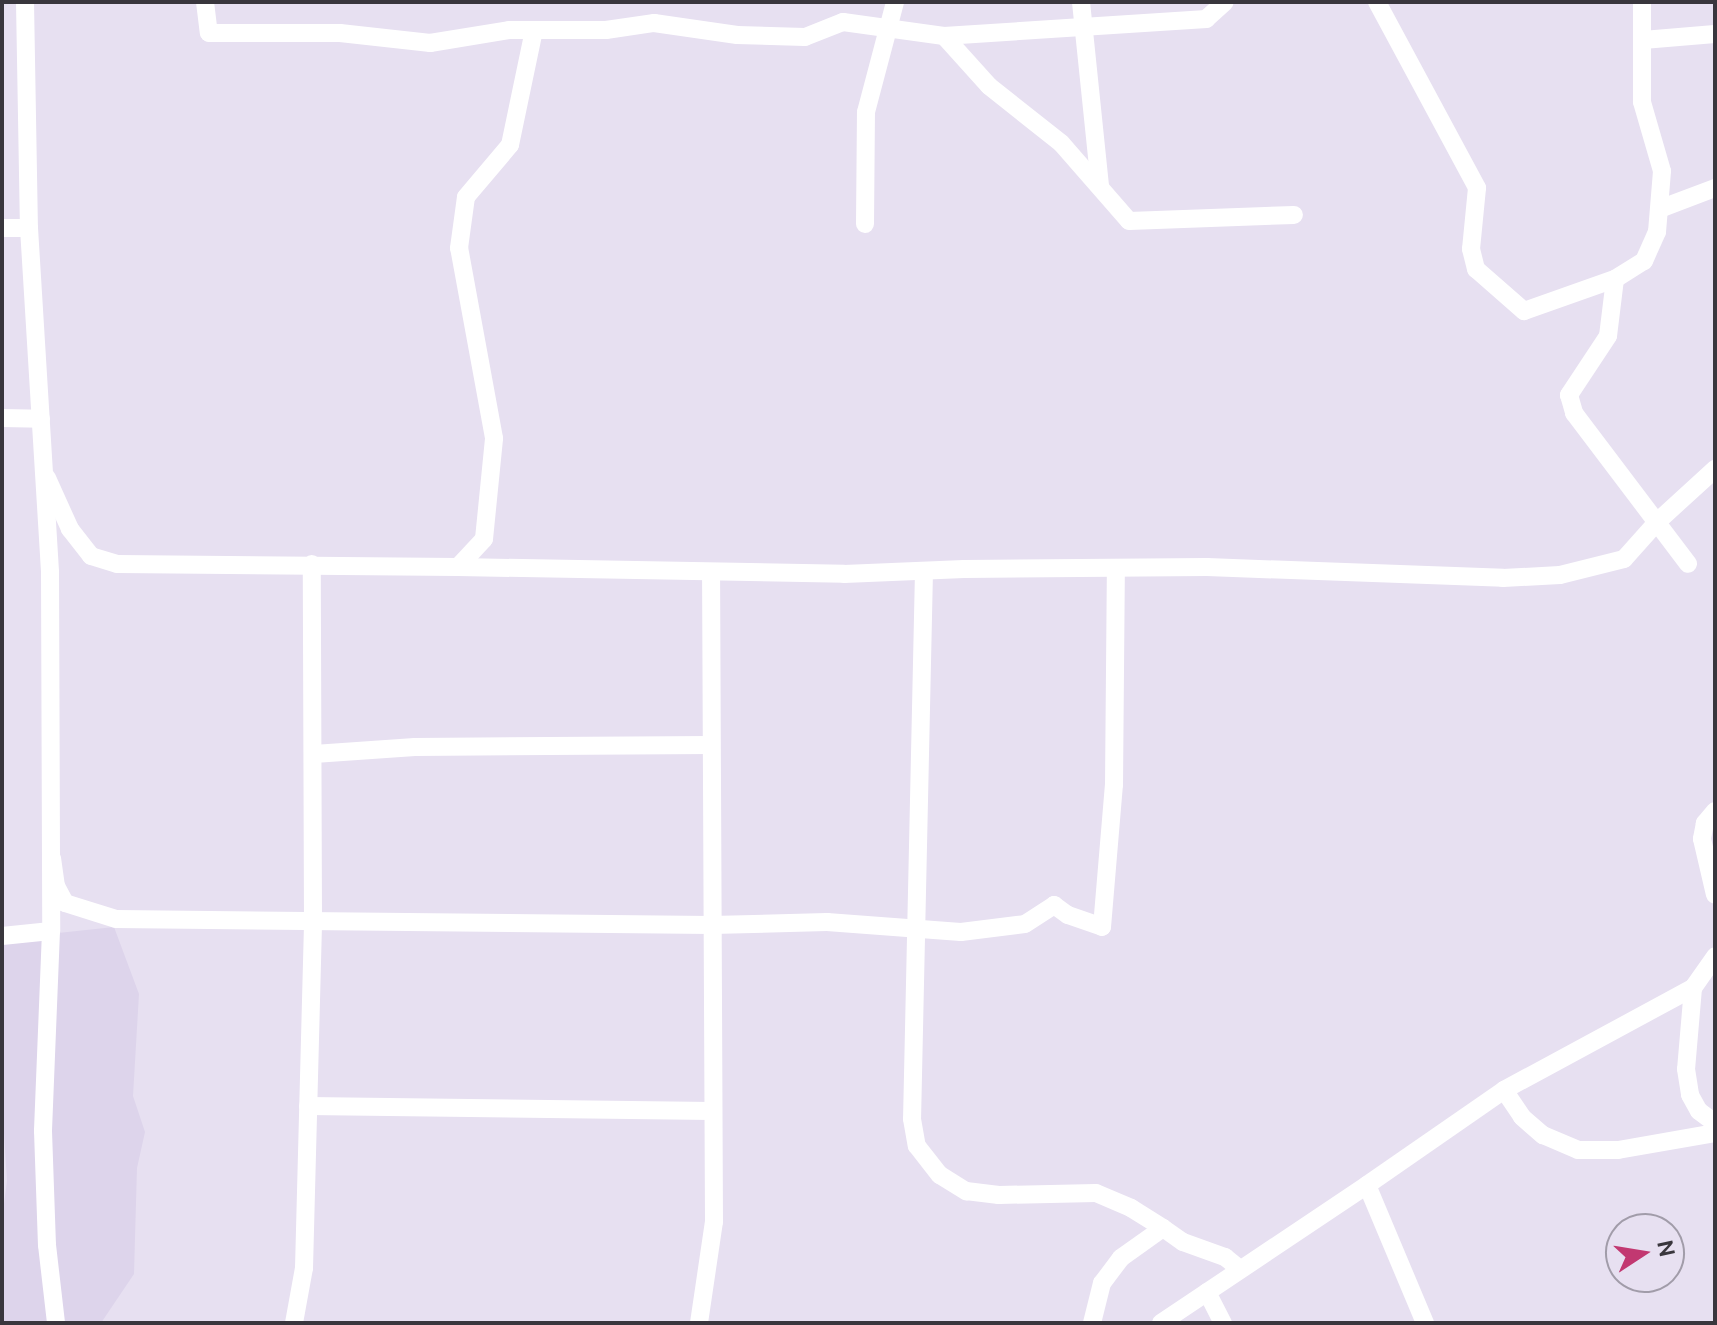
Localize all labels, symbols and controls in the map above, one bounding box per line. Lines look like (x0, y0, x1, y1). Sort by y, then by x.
north arrow (1605, 1213, 1685, 1293)
text: N (1653, 1238, 1681, 1259)

